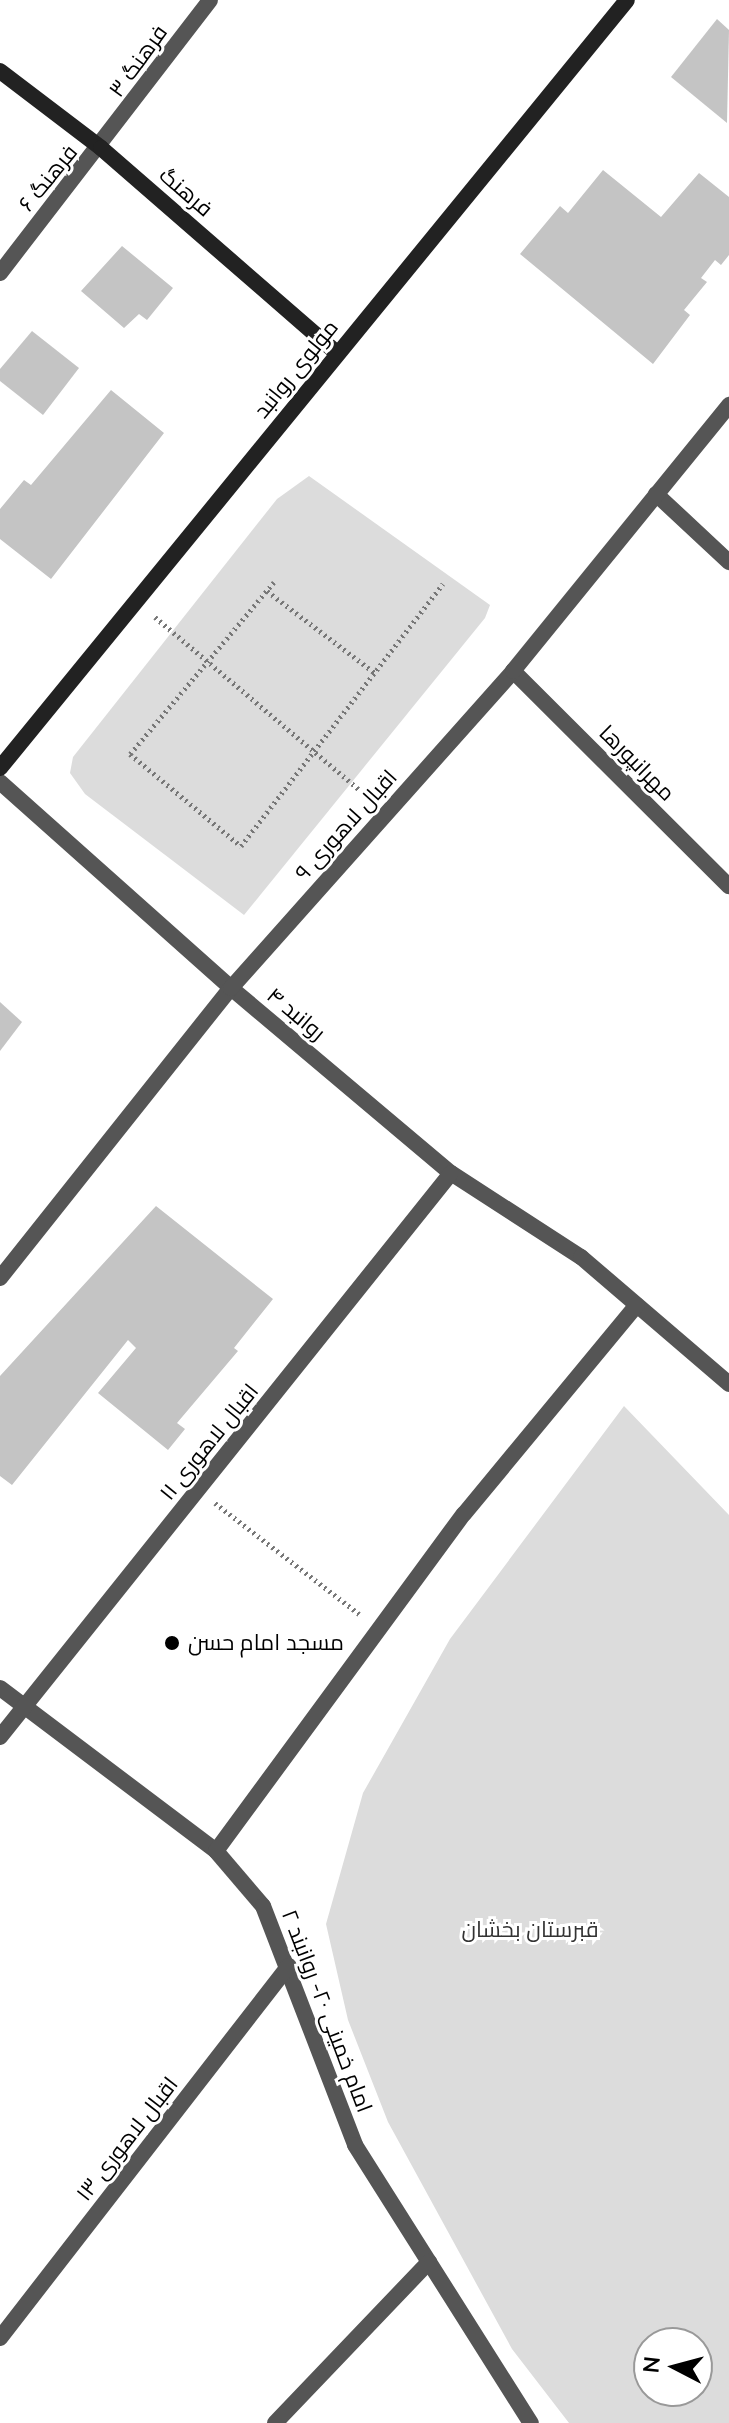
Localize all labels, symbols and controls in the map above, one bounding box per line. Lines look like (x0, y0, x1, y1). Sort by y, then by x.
street label: فرهنگ ۳ (103, 20, 173, 102)
street label: فرهنگ ۶ (13, 139, 83, 217)
street label: فرهنگ (154, 162, 218, 222)
street label: مولوی روانبد (248, 315, 344, 423)
street label: مهرانپورها (594, 720, 680, 806)
street label: اقبال لاهوری ۹ (289, 764, 403, 886)
street label: روانبد ۴ (261, 982, 331, 1046)
street label: اقبال لاهوری ۱۱ (154, 1379, 264, 1505)
place label: مسجد امام حسن (188, 1630, 344, 1656)
marker: مسجد امام حسن (163, 1634, 181, 1652)
street label: امام خمینی ۲۰- روانبند ۲ (276, 1906, 378, 2116)
park label: قبرستان بخشان (461, 1917, 599, 1943)
street label: اقبال لاهوری ۱۳ (70, 2072, 184, 2206)
north arrow (633, 2327, 713, 2407)
text: N (636, 2355, 666, 2374)

